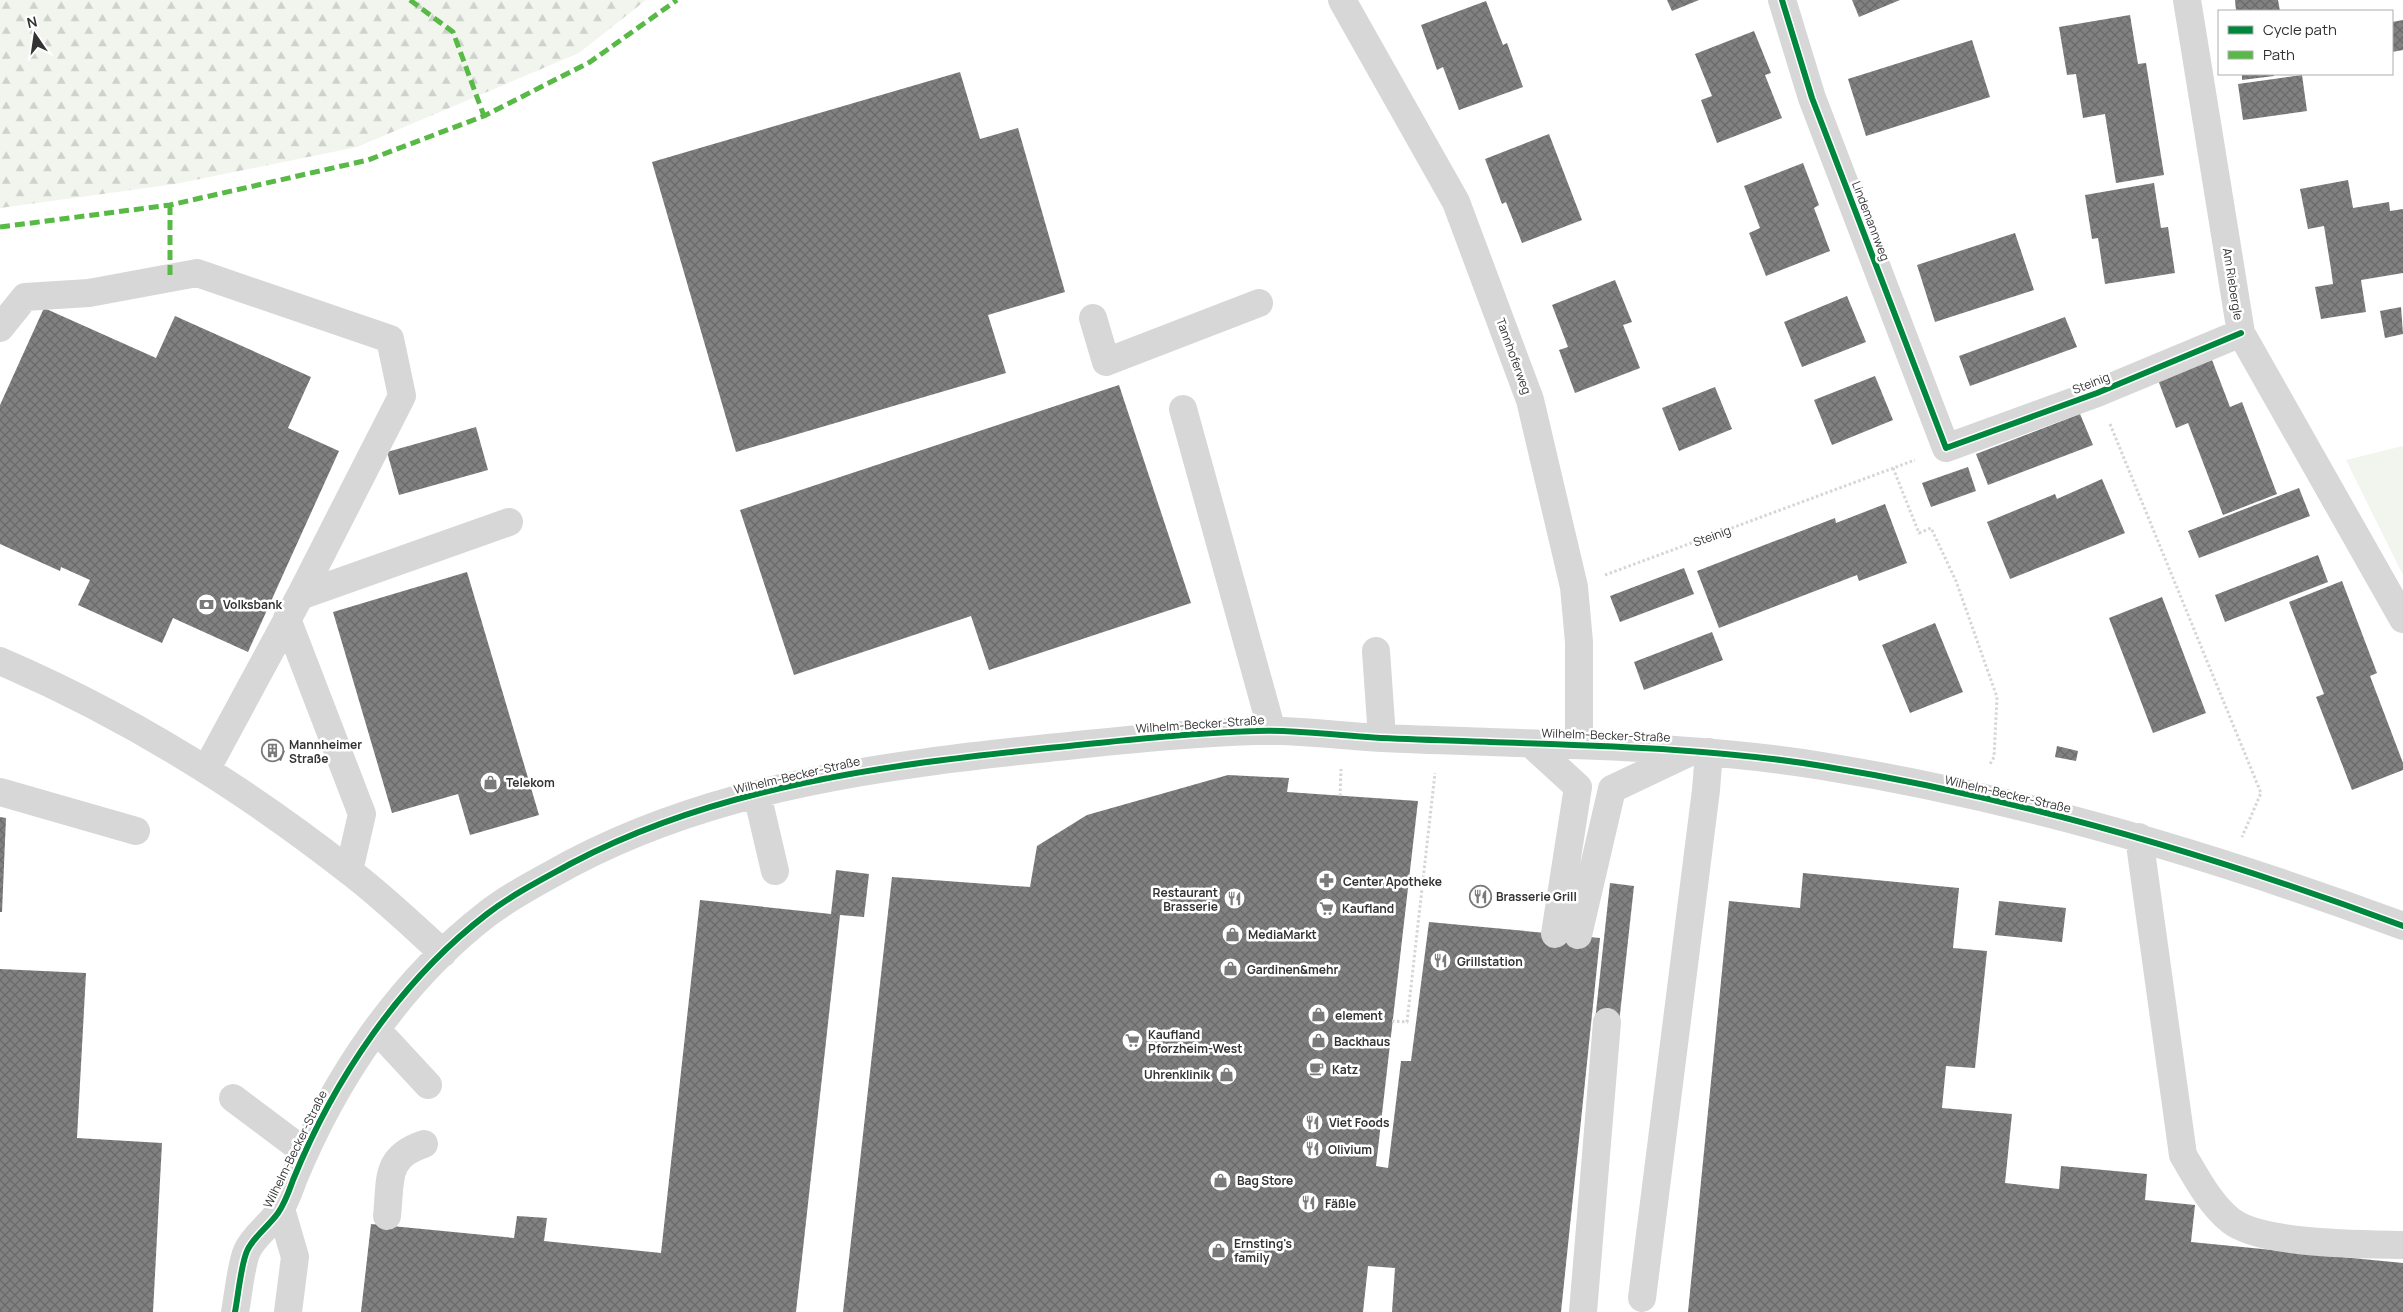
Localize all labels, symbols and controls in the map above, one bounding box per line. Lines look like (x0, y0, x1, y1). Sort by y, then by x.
north arrow (10, 10, 60, 60)
legend (2218, 10, 2393, 75)
text: N (25, 11, 39, 32)
text: Cycle path (2263, 19, 2337, 40)
text: Path (2263, 44, 2295, 65)
street label: Lindemannweg (1848, 179, 1894, 263)
street label: Am Riebergle (2219, 247, 2247, 321)
street label: Tannhoferweg (1492, 316, 1536, 396)
street label: Steinig (2070, 368, 2112, 398)
street label: Steinig (1691, 521, 1733, 551)
bank icon: Volksbank (195, 592, 219, 616)
place label: Volksbank (223, 596, 282, 613)
street label: Wilhelm-Becker-Straße (1135, 711, 1265, 737)
street label: Wilhelm-Becker-Straße (1541, 724, 1671, 746)
place label: Mannheimer Straße (289, 736, 362, 767)
building icon: Mannheimer Straße (261, 739, 285, 763)
street label: Wilhelm-Becker-Straße (732, 752, 862, 798)
shop icon: Telekom (478, 770, 502, 794)
street label: Wilhelm-Becker-Straße (1943, 771, 2073, 817)
place label: Telekom (506, 774, 555, 791)
pharmacy icon: Center Apotheke (1315, 869, 1339, 893)
place label: Center Apotheke (1343, 873, 1442, 890)
place label: Restaurant Brasserie (1152, 884, 1218, 915)
restaurant icon: Brasserie Grill (1468, 884, 1492, 908)
restaurant icon: Restaurant Brasserie (1222, 887, 1246, 911)
place label: Brasserie Grill (1496, 888, 1577, 905)
supermarket icon: Kaufland (1314, 896, 1338, 920)
place label: Kaufland (1342, 900, 1394, 917)
shop icon: MediaMarkt (1220, 922, 1244, 946)
place label: MediaMarkt (1248, 926, 1317, 943)
restaurant icon: Grillstation (1429, 949, 1453, 973)
place label: Grillstation (1457, 953, 1523, 970)
shop icon: Gardinen&mehr (1219, 957, 1243, 981)
place label: Gardinen&mehr (1247, 961, 1339, 978)
shop icon: element (1307, 1003, 1331, 1027)
place label: element (1335, 1007, 1383, 1024)
place label: Kaufland Pforzheim-West (1148, 1026, 1242, 1057)
supermarket icon: Kaufland Pforzheim-West (1120, 1029, 1144, 1053)
shop icon: Backhaus (1306, 1029, 1330, 1053)
place label: Backhaus (1334, 1033, 1391, 1050)
cafe icon: Katz (1304, 1057, 1328, 1081)
place label: Katz (1332, 1061, 1358, 1078)
shop icon: Uhrenklinik (1214, 1062, 1238, 1086)
place label: Uhrenklinik (1144, 1066, 1211, 1083)
street label: Wilhelm-Becker-Straße (259, 1087, 331, 1211)
restaurant icon: Viet Foods (1301, 1110, 1325, 1134)
place label: Viet Foods (1329, 1114, 1390, 1131)
restaurant icon: Olivium (1300, 1137, 1324, 1161)
place label: Olivium (1328, 1141, 1372, 1158)
shop icon: Bag Store (1209, 1168, 1233, 1192)
place label: Bag Store (1237, 1172, 1293, 1189)
restaurant icon: Fäßle (1297, 1191, 1321, 1215)
place label: Fäßle (1325, 1195, 1356, 1212)
place label: Ernsting's family (1234, 1235, 1292, 1266)
shop icon: Ernsting's family (1206, 1238, 1230, 1262)

